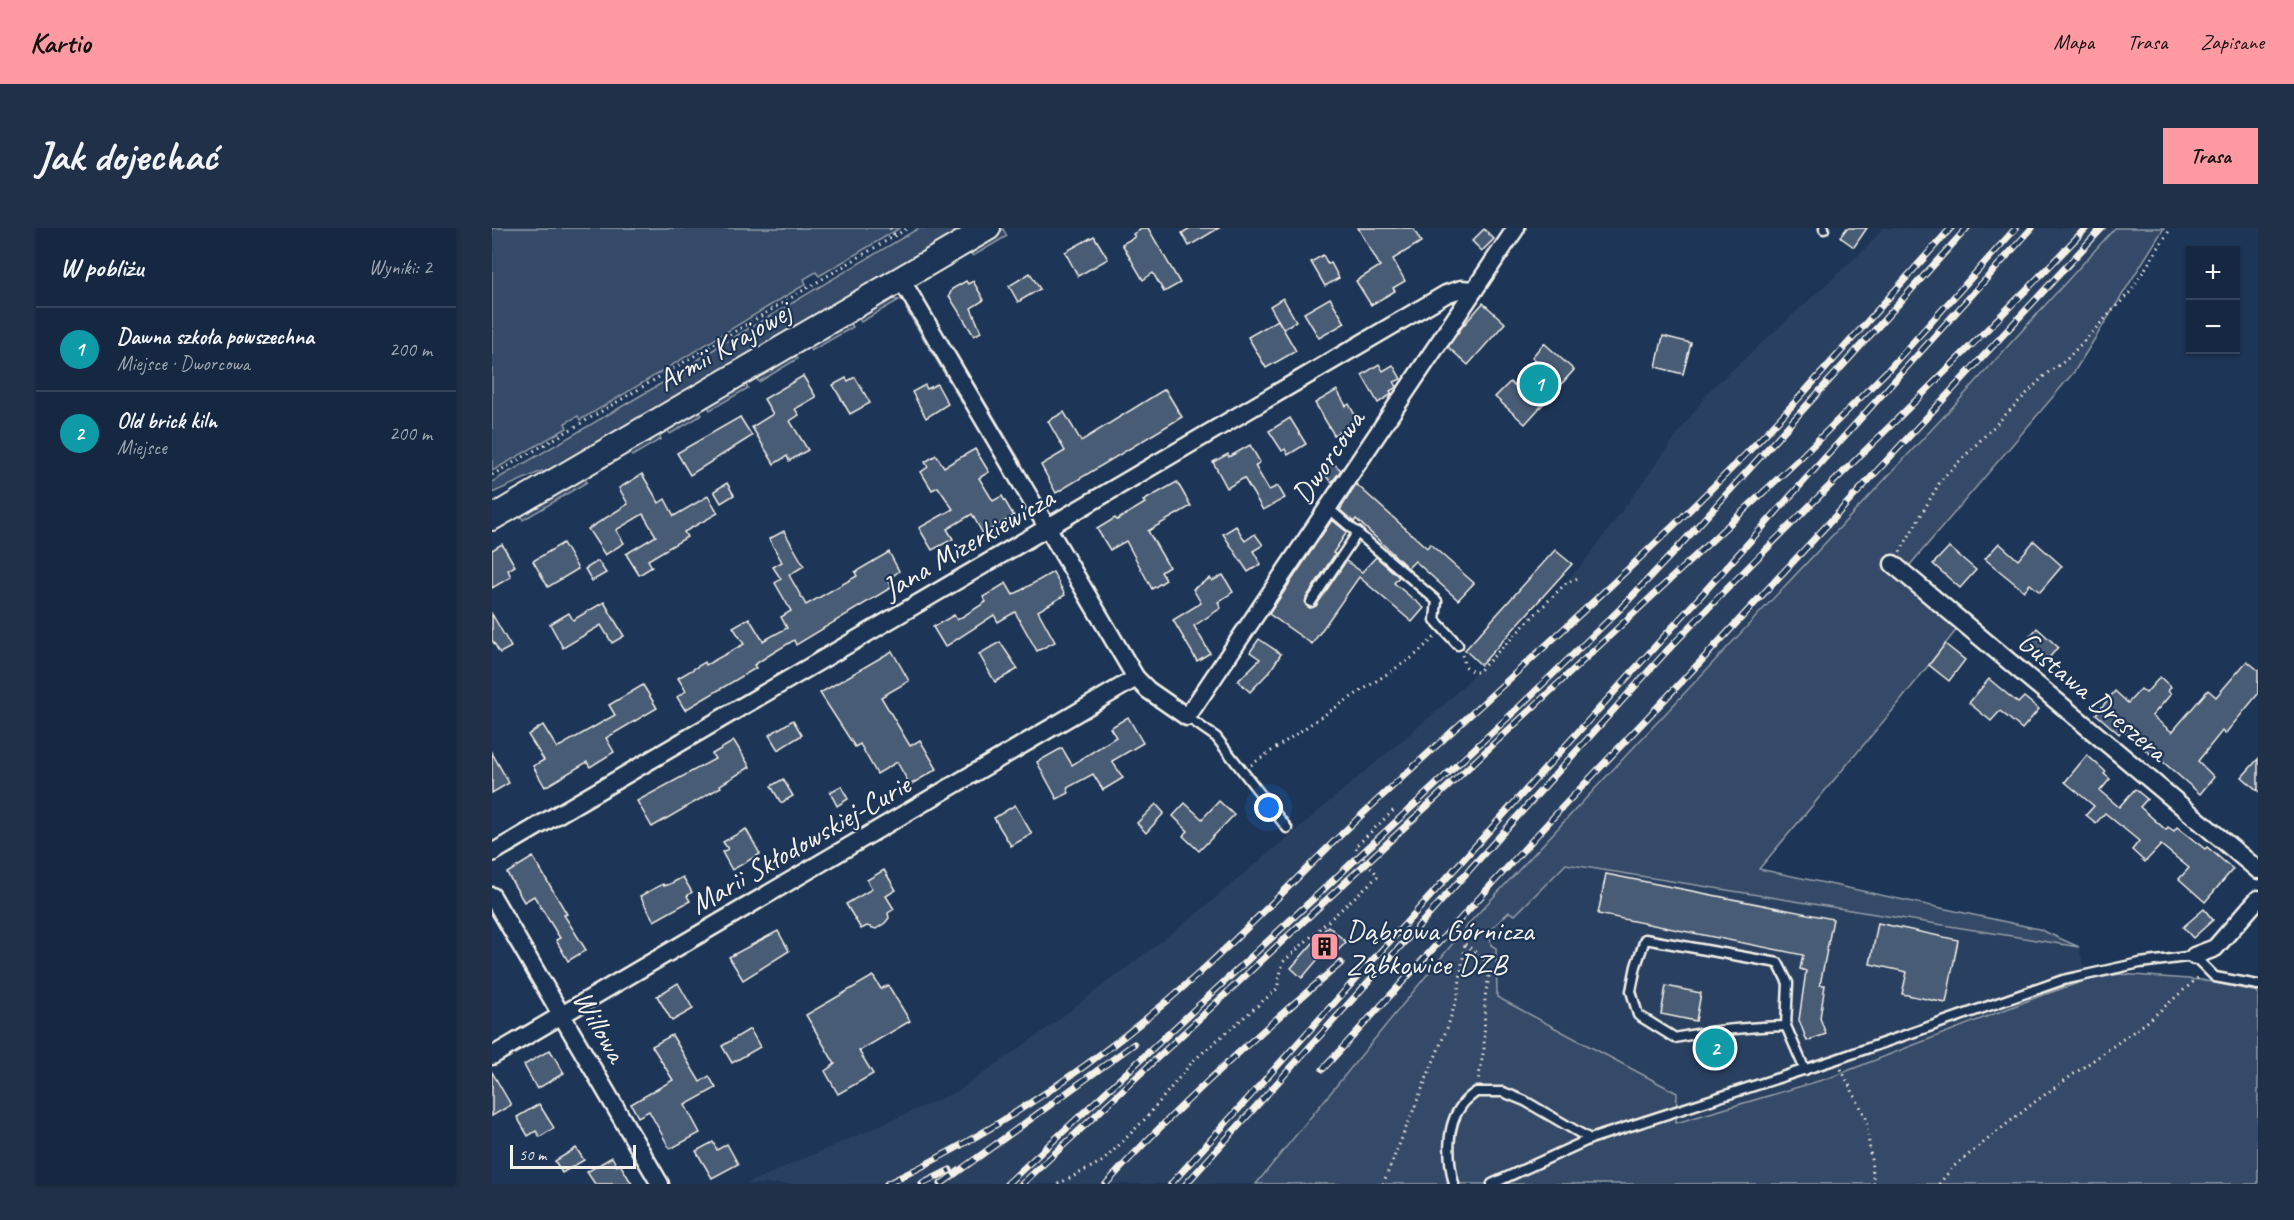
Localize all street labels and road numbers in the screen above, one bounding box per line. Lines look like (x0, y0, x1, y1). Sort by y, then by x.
street label: Armii Krajowej (650, 291, 800, 400)
street label: Dworcowa (1283, 401, 1374, 511)
street label: Jana Mizerkiewicza (874, 478, 1062, 608)
street label: Gustawa Dreszera (2010, 622, 2178, 771)
street label: Marii Skłodowskiej-Curie (683, 764, 919, 923)
street label: Willowa (564, 983, 637, 1071)

